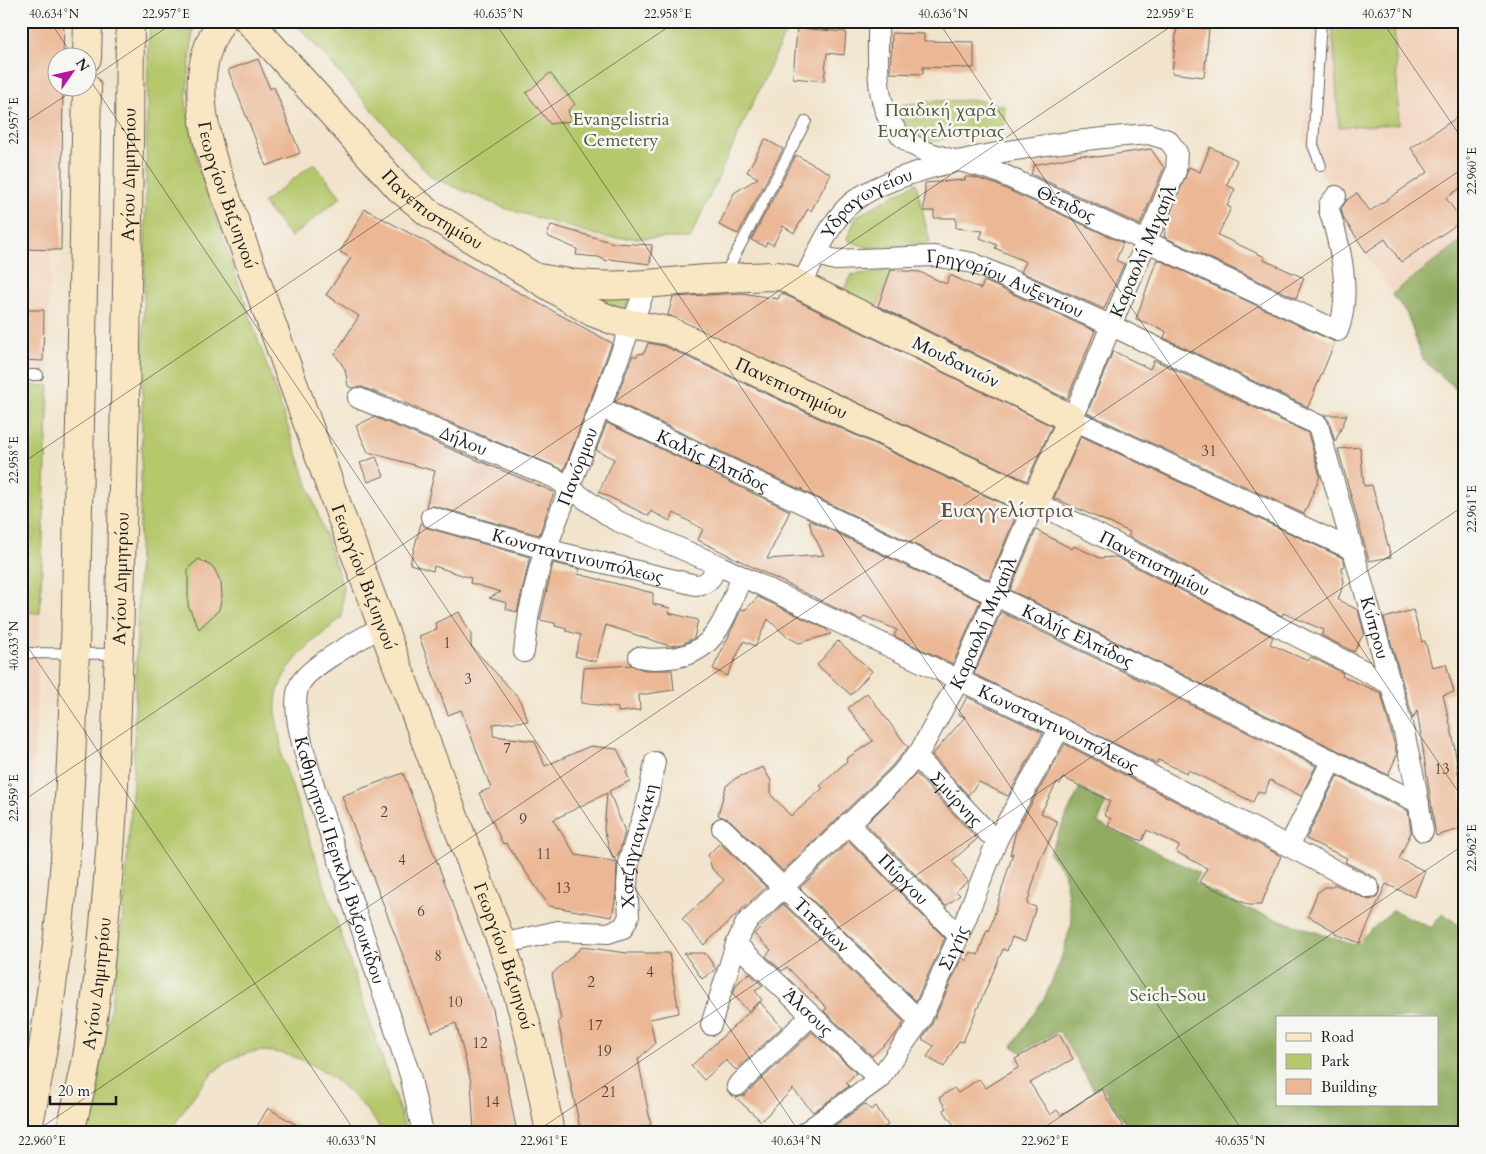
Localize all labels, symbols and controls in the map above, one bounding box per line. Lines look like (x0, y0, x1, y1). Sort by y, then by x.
text: 40.634°N (29, 6, 80, 22)
text: 22.957°E (142, 6, 190, 22)
text: 40.635°N (473, 6, 524, 22)
text: 22.958°E (644, 6, 692, 22)
text: 40.636°N (918, 6, 969, 22)
text: 22.959°E (1146, 6, 1194, 22)
text: 40.637°N (1362, 6, 1413, 22)
north arrow (48, 48, 98, 98)
text: N (71, 55, 94, 75)
text: 22.957°E (6, 97, 22, 145)
park label: Παιδική χαρά Ευαγγελίστριας (877, 98, 1005, 144)
park label: Evangelistria Cemetery (572, 107, 670, 153)
street label: Αγίου Δημητρίου (116, 108, 142, 241)
street label: Γεωργίου Βιζυηνού (191, 119, 263, 272)
text: 22.960°E (1464, 147, 1480, 195)
street label: Υδραγωγείου (815, 162, 916, 244)
street label: Πανεπιστημίου (375, 164, 487, 256)
street label: Θέτιδος (1032, 180, 1100, 229)
street label: Καραολή Μιχαήλ (1104, 181, 1183, 321)
street label: Γρηγορίου Αυξεντίου (926, 244, 1088, 325)
street label: Μουδανιών (908, 331, 1004, 394)
street label: Πανεπιστημίου (731, 352, 851, 426)
street label: Δήλου (436, 420, 491, 462)
street label: Πανόρμου (552, 424, 604, 509)
street label: Καλής Ελπίδος (652, 424, 773, 499)
text: 22.958°E (6, 436, 22, 484)
house number: 31 (1201, 441, 1217, 461)
text: 22.961°E (1464, 485, 1480, 533)
district label: Ευαγγελίστρια (940, 497, 1074, 524)
street label: Γεωργίου Βιζυηνού (325, 501, 402, 654)
street label: Αγίου Δημητρίου (107, 512, 135, 645)
street label: Κωνσταντινουπόλεως (489, 523, 667, 590)
street label: Πανεπιστημίου (1095, 525, 1214, 603)
street label: Καραολή Μιχαήλ (944, 552, 1023, 694)
street label: Κύπρου (1354, 594, 1395, 662)
street label: Καλής Ελπίδος (1017, 599, 1138, 675)
text: 40.633°N (6, 620, 22, 671)
house number: 1 (443, 633, 451, 653)
house number: 3 (464, 669, 472, 689)
street label: Κωνσταντινουπόλεως (974, 679, 1143, 780)
street label: Καθηγητού Περικλή Βυζουκίδου (288, 734, 391, 987)
house number: 7 (503, 738, 511, 758)
house number: 13 (1434, 759, 1450, 779)
street label: Σμύρνης (924, 766, 988, 833)
text: 22.959°E (6, 774, 22, 822)
street label: Χατζηγιαννάκη (615, 782, 663, 909)
house number: 2 (380, 802, 388, 822)
house number: 9 (519, 809, 527, 829)
text: 22.962°E (1464, 824, 1480, 872)
house number: 11 (536, 844, 552, 864)
street label: Πύργου (872, 848, 934, 911)
house number: 4 (398, 850, 406, 870)
house number: 13 (555, 878, 571, 898)
street label: Γεωργίου Βιζυηνού (467, 879, 539, 1033)
street label: Τιτάνων (787, 892, 855, 959)
house number: 6 (417, 901, 425, 921)
street label: Αγίου Δημητρίου (76, 916, 118, 1052)
street label: Σιγής (933, 922, 975, 975)
house number: 8 (434, 946, 442, 966)
house number: 4 (646, 962, 654, 982)
house number: 2 (587, 972, 595, 992)
street label: Άλσους (777, 983, 838, 1042)
park label: Seich-Sou (1130, 983, 1207, 1008)
house number: 10 (447, 992, 463, 1012)
house number: 17 (587, 1015, 603, 1035)
legend (1276, 1016, 1438, 1106)
text: Road (1321, 1027, 1354, 1047)
house number: 12 (472, 1033, 488, 1053)
house number: 19 (596, 1041, 612, 1061)
text: Park (1321, 1051, 1350, 1071)
scale bar (50, 1074, 116, 1106)
text: Building (1321, 1077, 1377, 1097)
text: 20 m (58, 1081, 90, 1101)
house number: 21 (601, 1082, 617, 1102)
house number: 14 (484, 1092, 500, 1112)
text: 22.960°E (18, 1133, 66, 1149)
text: 40.633°N (326, 1133, 377, 1149)
text: 22.961°E (520, 1133, 568, 1149)
text: 40.634°N (771, 1133, 822, 1149)
text: 22.962°E (1021, 1133, 1069, 1149)
text: 40.635°N (1215, 1133, 1266, 1149)

